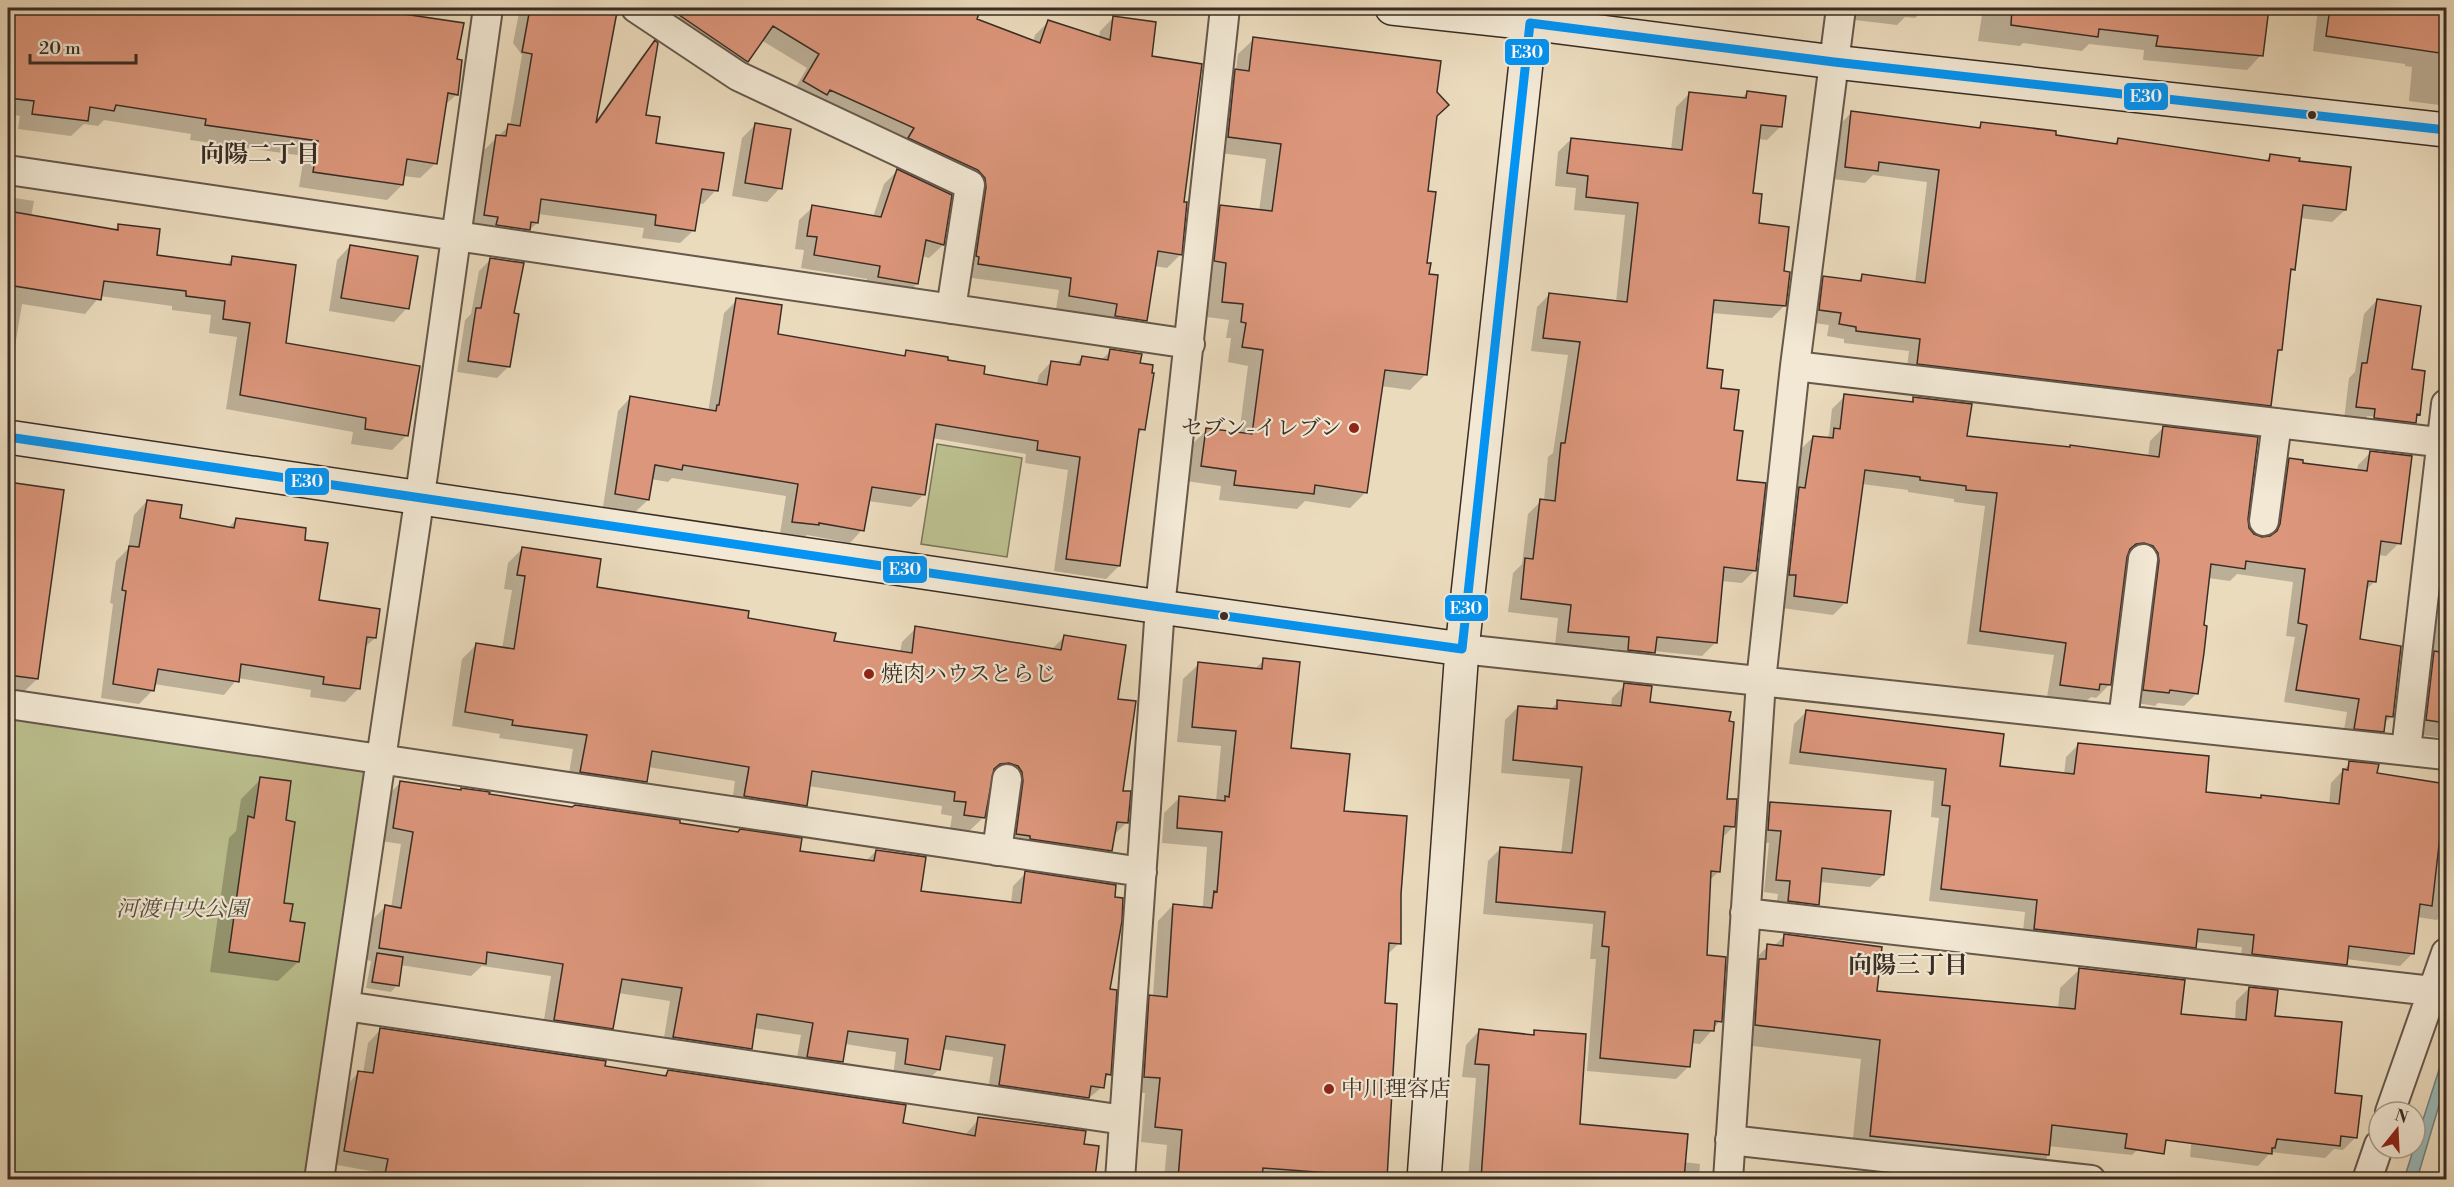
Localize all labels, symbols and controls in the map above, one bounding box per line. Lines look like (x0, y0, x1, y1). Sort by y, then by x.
scale bar (30, 27, 136, 65)
text: 20 m (39, 37, 81, 60)
line badge: E30 (1504, 38, 1550, 66)
text: E30 (1511, 43, 1543, 63)
line badge: E30 (2123, 82, 2169, 111)
text: E30 (2130, 87, 2162, 107)
unlabelled marker (2306, 109, 2318, 121)
district label: 向陽二丁目 (200, 140, 320, 170)
place label: セブン-イレブン (1181, 415, 1342, 442)
marker: セブン-イレブン (1347, 421, 1361, 435)
line badge: E30 (284, 467, 330, 496)
text: E30 (291, 472, 323, 492)
line badge: E30 (882, 555, 928, 584)
text: E30 (889, 560, 921, 580)
line badge: E30 (1444, 594, 1489, 622)
text: E30 (1450, 599, 1482, 619)
unlabelled marker (1218, 610, 1230, 622)
place label: 焼肉ハウスとらじ (881, 661, 1056, 688)
marker: 焼肉ハウスとらじ (862, 667, 876, 681)
park label: 河渡中央公園 (116, 896, 251, 923)
district label: 向陽三丁目 (1848, 951, 1968, 981)
place label: 中川理容店 (1341, 1076, 1451, 1103)
marker: 中川理容店 (1322, 1082, 1336, 1096)
north arrow (2367, 1100, 2427, 1160)
text: N (2392, 1105, 2411, 1128)

